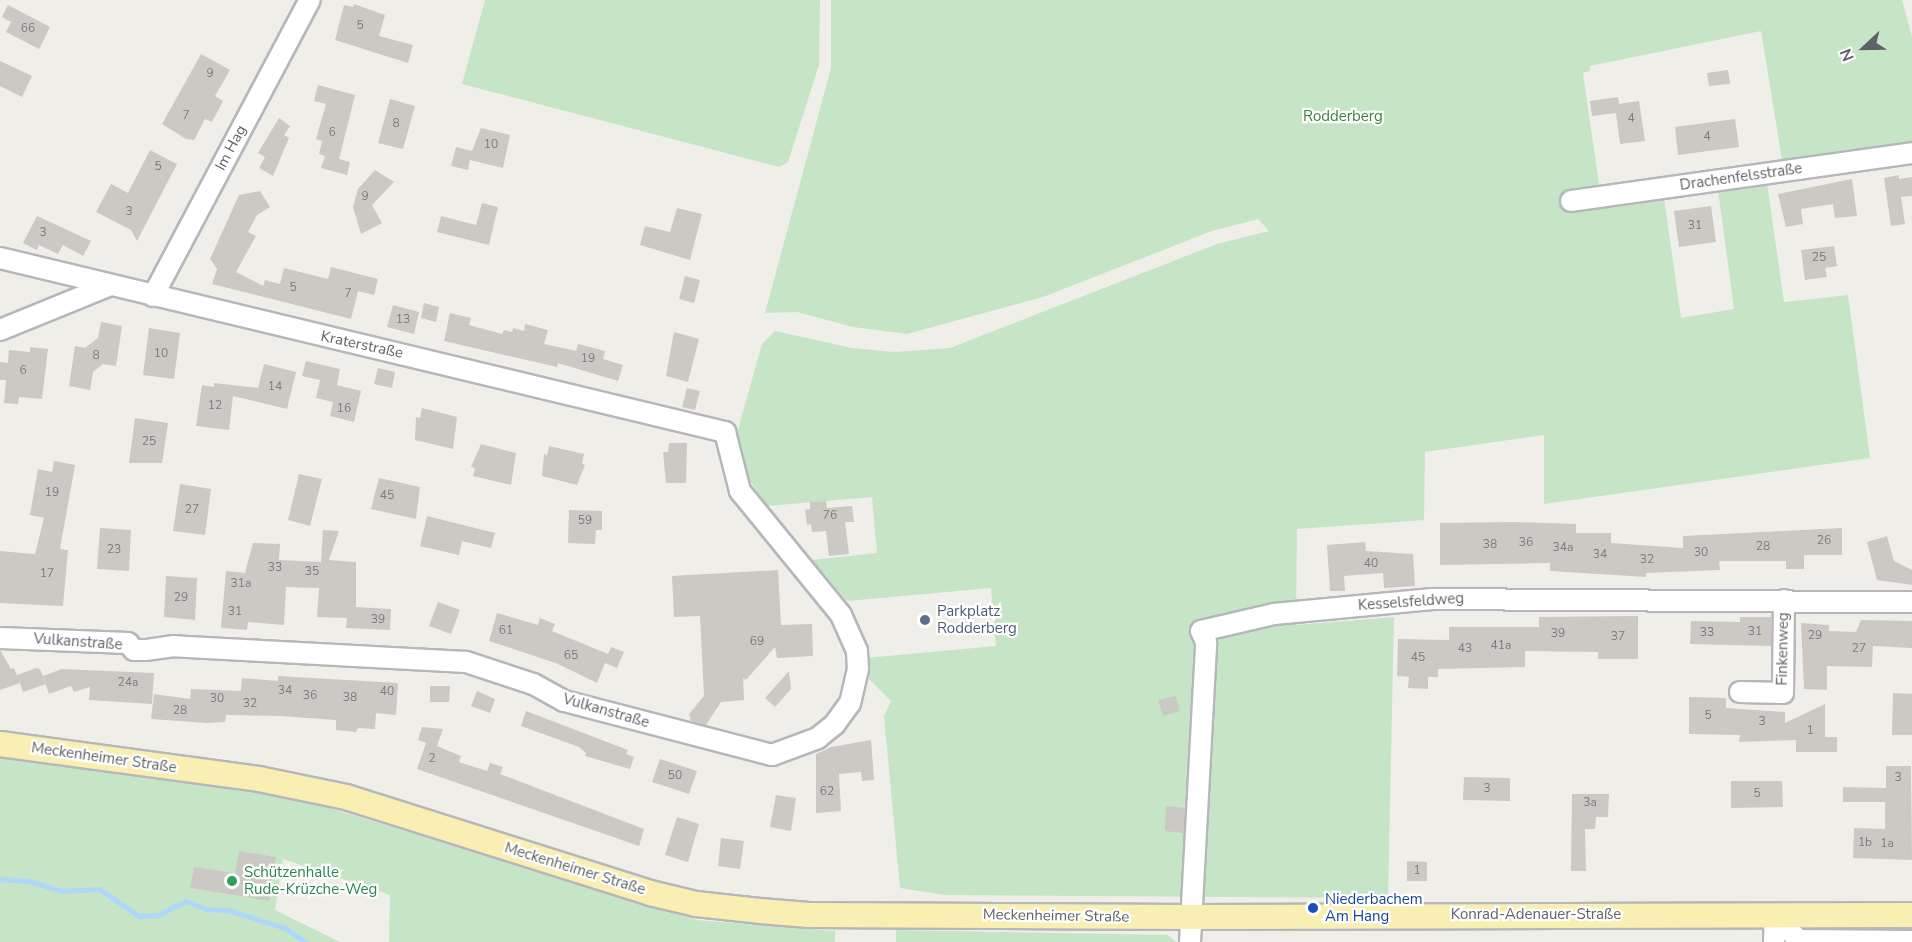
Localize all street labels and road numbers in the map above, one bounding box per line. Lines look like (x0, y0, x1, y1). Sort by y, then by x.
street label: Im Hag (212, 122, 250, 174)
street label: Drachenfelsstraße (1679, 159, 1803, 195)
street label: Kraterstraße (319, 327, 405, 363)
street label: Kesselsfeldweg (1357, 589, 1465, 615)
street label: Finkenweg (1773, 612, 1793, 686)
street label: Vulkanstraße (33, 630, 123, 654)
street label: Vulkanstraße (561, 690, 651, 732)
street label: Meckenheimer Straße (30, 739, 178, 777)
street label: Meckenheimer Straße (502, 839, 648, 899)
street label: Meckenheimer Straße (983, 906, 1129, 926)
street label: Konrad-Adenauer-Straße (1451, 906, 1621, 924)

